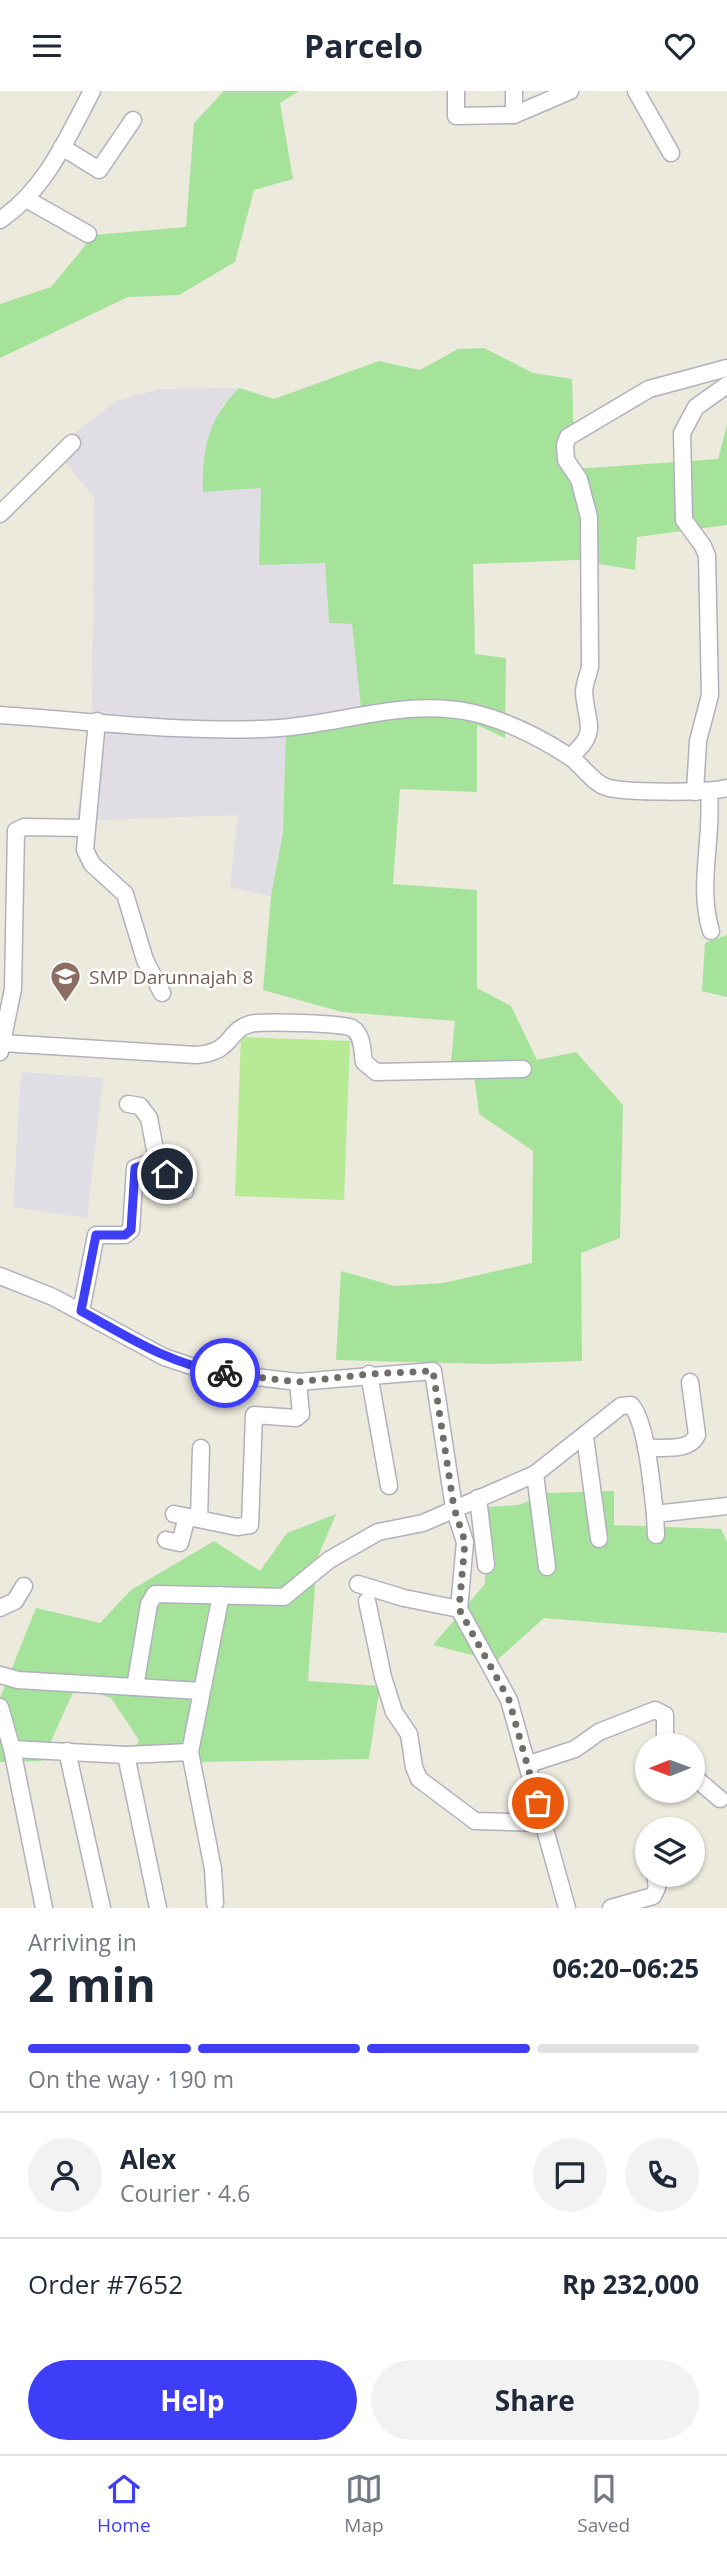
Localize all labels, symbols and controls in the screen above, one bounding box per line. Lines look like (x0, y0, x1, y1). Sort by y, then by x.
text: Parcelo (304, 24, 423, 67)
icon: menu (28, 27, 66, 65)
icon: heart (661, 27, 699, 65)
school or university icon: SMP Darunnajah 8 (49, 960, 83, 1004)
place label: SMP Darunnajah 8 (89, 964, 253, 990)
pin (137, 1144, 197, 1204)
icon: home (148, 1155, 186, 1193)
courier (190, 1338, 260, 1408)
icon: bike (206, 1354, 244, 1392)
north arrow (635, 1733, 705, 1803)
map controls (635, 1733, 705, 1887)
pin (508, 1773, 568, 1833)
icon: bag (519, 1784, 557, 1822)
button: layers (635, 1817, 705, 1887)
text: Arriving in (28, 1926, 137, 1958)
text: 06:20–06:25 (552, 1950, 699, 1986)
text: 2 min (28, 1953, 156, 2015)
text: On the way · 190 m (28, 2063, 234, 2095)
button: person (28, 2138, 102, 2212)
button: chat (533, 2138, 607, 2212)
button: phone (625, 2138, 699, 2212)
text: Alex (120, 2141, 176, 2177)
text: Courier · 4.6 (120, 2177, 250, 2209)
text: Order #7652 (28, 2266, 183, 2302)
text: Rp 232,000 (562, 2266, 699, 2302)
button: Help (28, 2360, 357, 2440)
button: Share (371, 2360, 699, 2440)
tab: Home (97, 2470, 151, 2538)
tab: Map (344, 2470, 384, 2538)
tab: Saved (577, 2470, 630, 2538)

